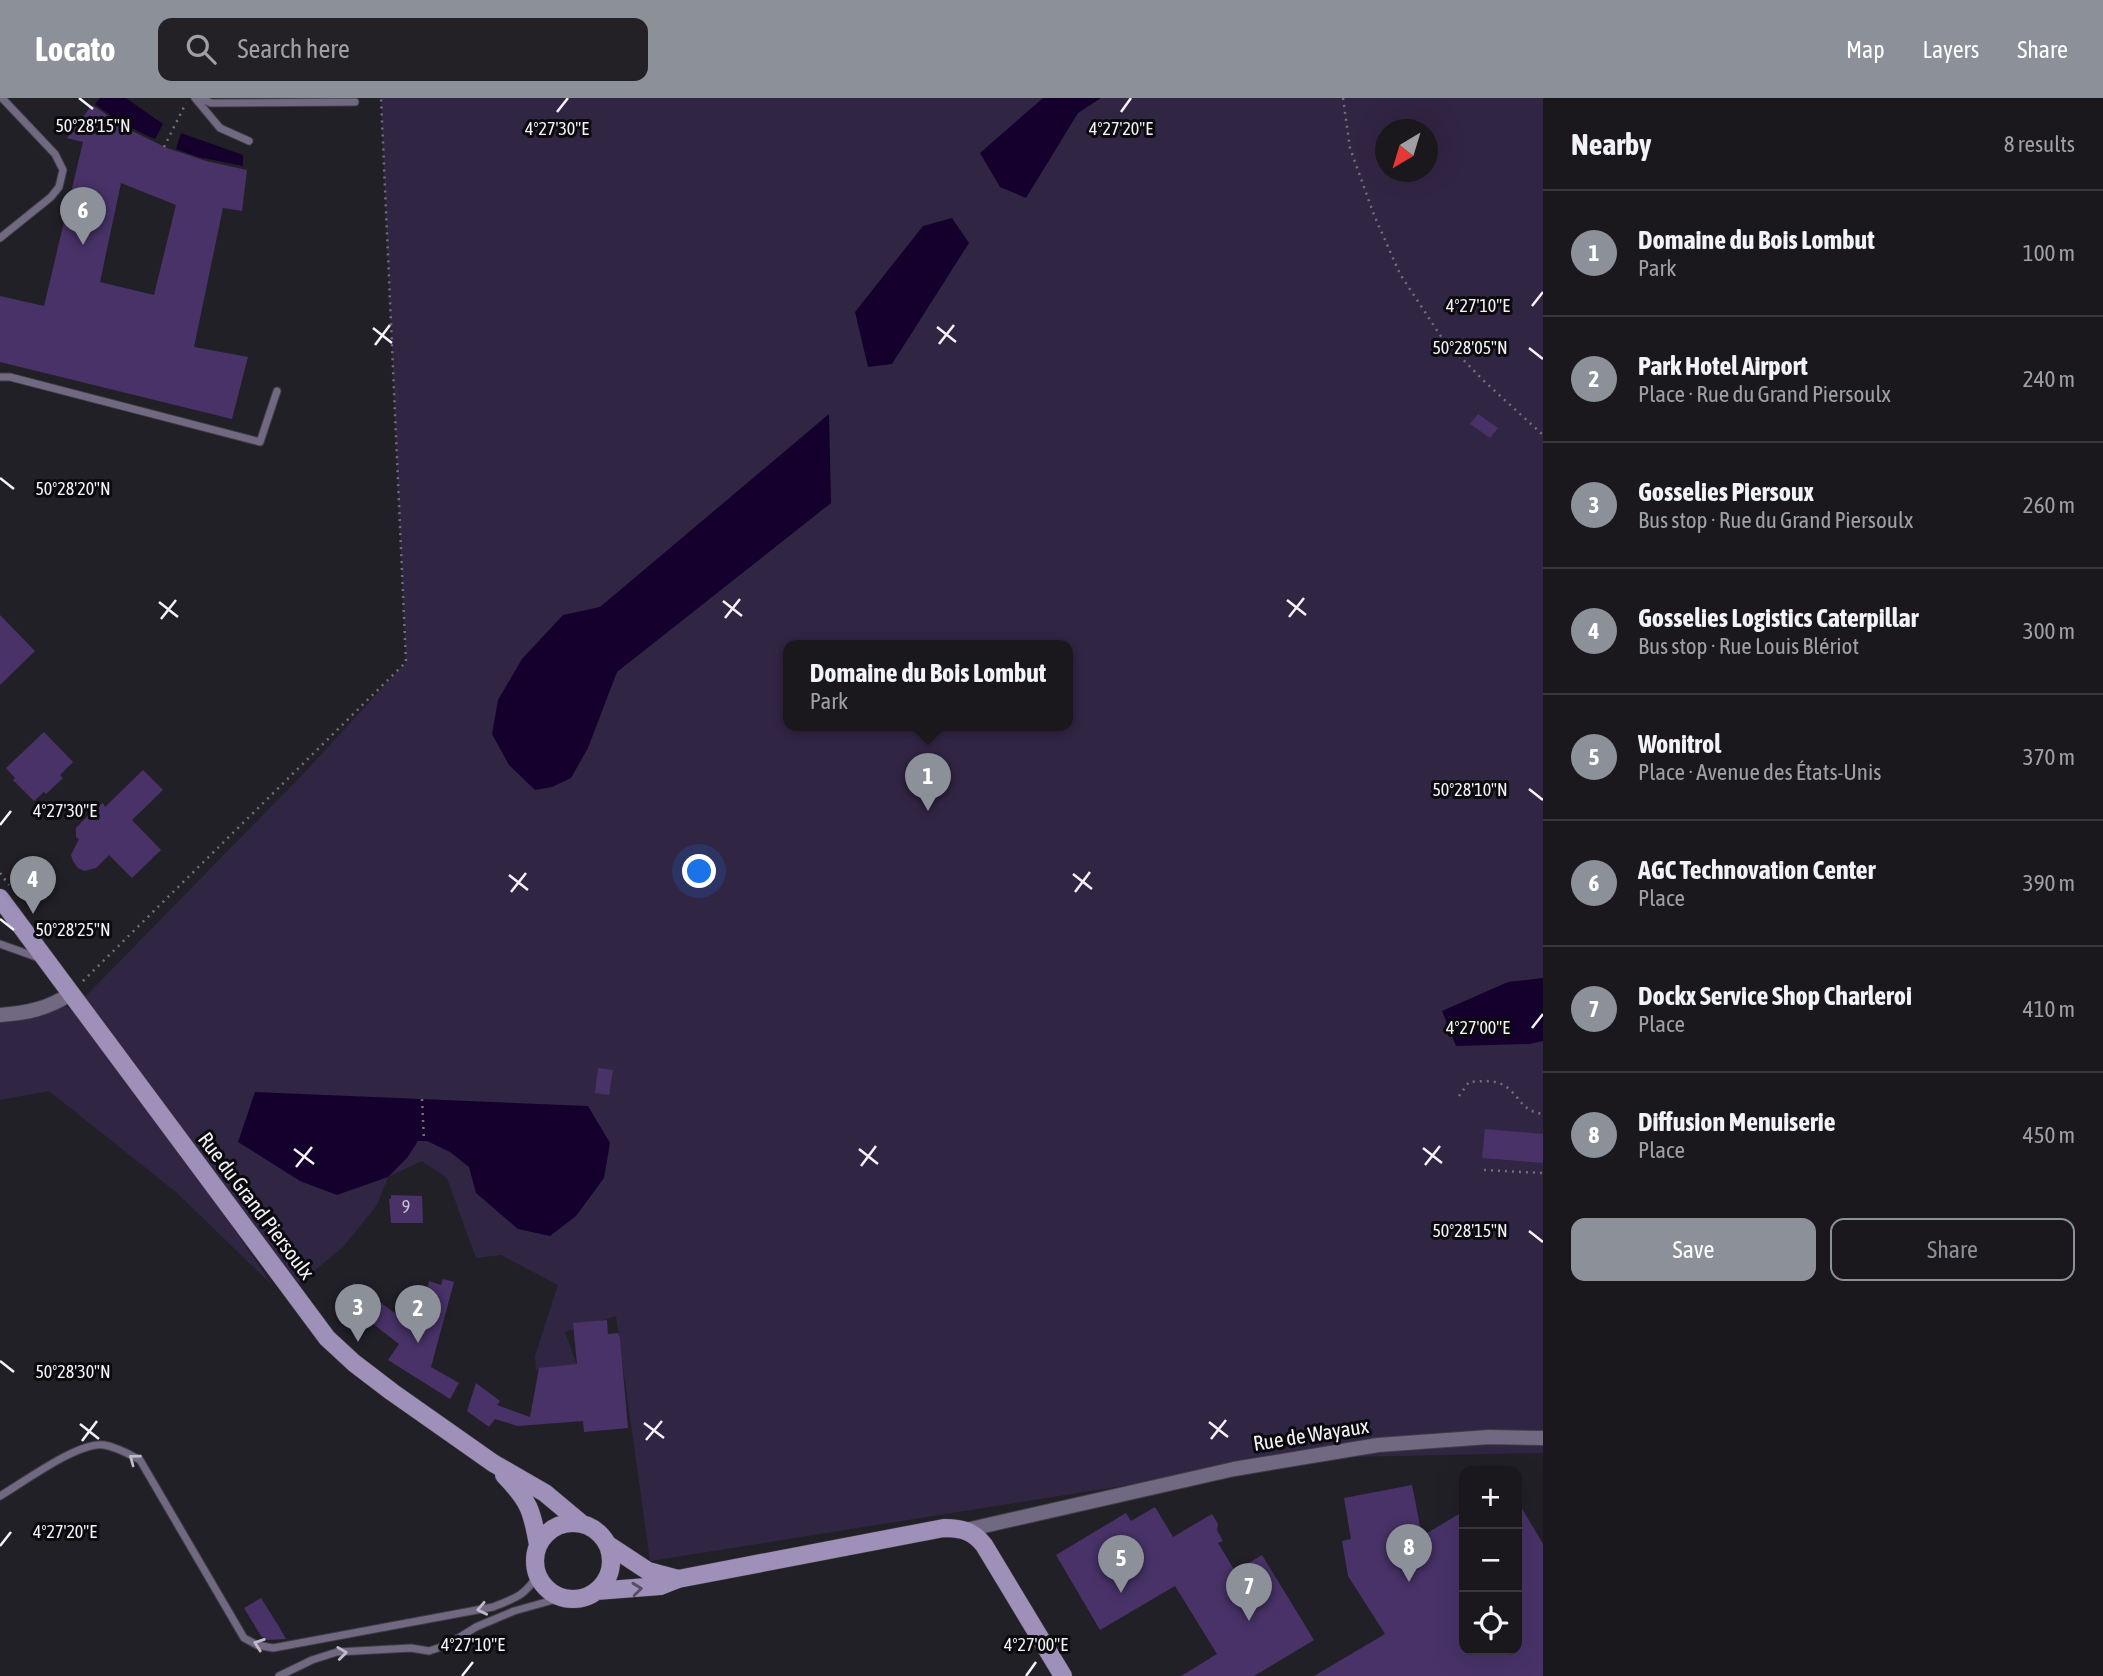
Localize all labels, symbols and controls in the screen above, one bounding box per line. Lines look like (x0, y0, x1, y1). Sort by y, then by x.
search box (158, 18, 648, 81)
text: Locato (35, 30, 116, 68)
icon: search (182, 30, 220, 68)
text: Search here (238, 34, 350, 64)
text: Map (1846, 36, 1885, 63)
text: Layers (1923, 36, 1979, 63)
text: Share (2017, 36, 2068, 63)
text: 50°28'15"N (55, 115, 131, 136)
text: 4°27'30"E (525, 118, 589, 139)
text: 4°27'20"E (1089, 118, 1153, 139)
north arrow (1375, 119, 1438, 182)
text: Nearby (1571, 127, 1651, 161)
text: 8 results (2004, 131, 2075, 157)
pin: 6 (60, 187, 106, 245)
text: Domaine du Bois Lombut (1638, 225, 1875, 255)
text: 1 (1589, 240, 1599, 266)
text: 100 m (2023, 240, 2075, 266)
text: Park (1638, 255, 1676, 281)
text: 4°27'10"E (1446, 295, 1510, 316)
text: 50°28'05"N (1432, 337, 1508, 358)
text: Park Hotel Airport (1638, 351, 1808, 381)
text: 2 (1589, 366, 1599, 392)
text: 240 m (2023, 366, 2075, 392)
text: Place · Rue du Grand Piersoulx (1638, 381, 1891, 407)
text: Gosselies Piersoux (1638, 477, 1814, 507)
text: 50°28'20"N (35, 478, 111, 499)
text: 3 (1589, 492, 1599, 518)
text: 260 m (2023, 492, 2075, 518)
text: Bus stop · Rue du Grand Piersoulx (1638, 507, 1913, 533)
text: Gosselies Logistics Caterpillar (1638, 603, 1918, 633)
text: 4 (1589, 618, 1599, 644)
text: 300 m (2023, 618, 2075, 644)
text: Bus stop · Rue Louis Blériot (1638, 633, 1859, 659)
popup (783, 640, 1073, 731)
text: Domaine du Bois Lombut (810, 658, 1046, 688)
text: Park (810, 688, 848, 714)
text: Wonitrol (1638, 729, 1721, 759)
text: 5 (1589, 744, 1599, 770)
text: 370 m (2023, 744, 2075, 770)
pin: 1 (905, 753, 951, 811)
text: Place · Avenue des États-Unis (1638, 759, 1881, 785)
text: 50°28'10"N (1432, 779, 1508, 800)
text: 4°27'30"E (33, 800, 97, 821)
your location (682, 854, 716, 888)
text: AGC Technovation Center (1638, 855, 1875, 885)
pin: 4 (10, 856, 56, 914)
text: 6 (1589, 870, 1599, 896)
text: 390 m (2023, 870, 2075, 896)
text: Place (1638, 885, 1685, 911)
text: 50°28'25"N (35, 919, 111, 940)
text: Dockx Service Shop Charleroi (1638, 981, 1912, 1011)
text: 7 (1589, 996, 1599, 1022)
text: 410 m (2023, 996, 2075, 1022)
text: Place (1638, 1011, 1685, 1037)
text: 4°27'00"E (1446, 1017, 1510, 1038)
text: Diffusion Menuiserie (1638, 1107, 1836, 1137)
text: 8 (1589, 1122, 1599, 1148)
text: 450 m (2023, 1122, 2075, 1148)
street label: Rue du Grand Piersoulx (194, 1127, 320, 1284)
text: Place (1638, 1137, 1685, 1163)
house number: 9 (402, 1196, 410, 1217)
button: Save (1571, 1218, 1816, 1281)
button: Share (1830, 1218, 2075, 1281)
text: 50°28'15"N (1432, 1220, 1508, 1241)
pin: 3 (335, 1284, 381, 1342)
pin: 2 (395, 1285, 441, 1343)
text: 50°28'30"N (35, 1361, 111, 1382)
street label: Rue de Wayaux (1251, 1413, 1371, 1455)
one-way arrow (130, 1455, 142, 1467)
map controls (1459, 1466, 1522, 1655)
button: + (1459, 1466, 1522, 1529)
text: 4°27'20"E (33, 1521, 97, 1542)
pin: 8 (1386, 1524, 1432, 1582)
button: − (1459, 1529, 1522, 1592)
pin: 5 (1098, 1535, 1144, 1593)
pin: 7 (1226, 1563, 1272, 1621)
one-way arrow (632, 1582, 643, 1597)
button: locate (1459, 1592, 1522, 1655)
one-way arrow (476, 1600, 488, 1615)
text: 4°27'10"E (441, 1634, 505, 1655)
text: 4°27'00"E (1004, 1634, 1068, 1655)
one-way arrow (254, 1638, 266, 1652)
one-way arrow (336, 1645, 348, 1660)

